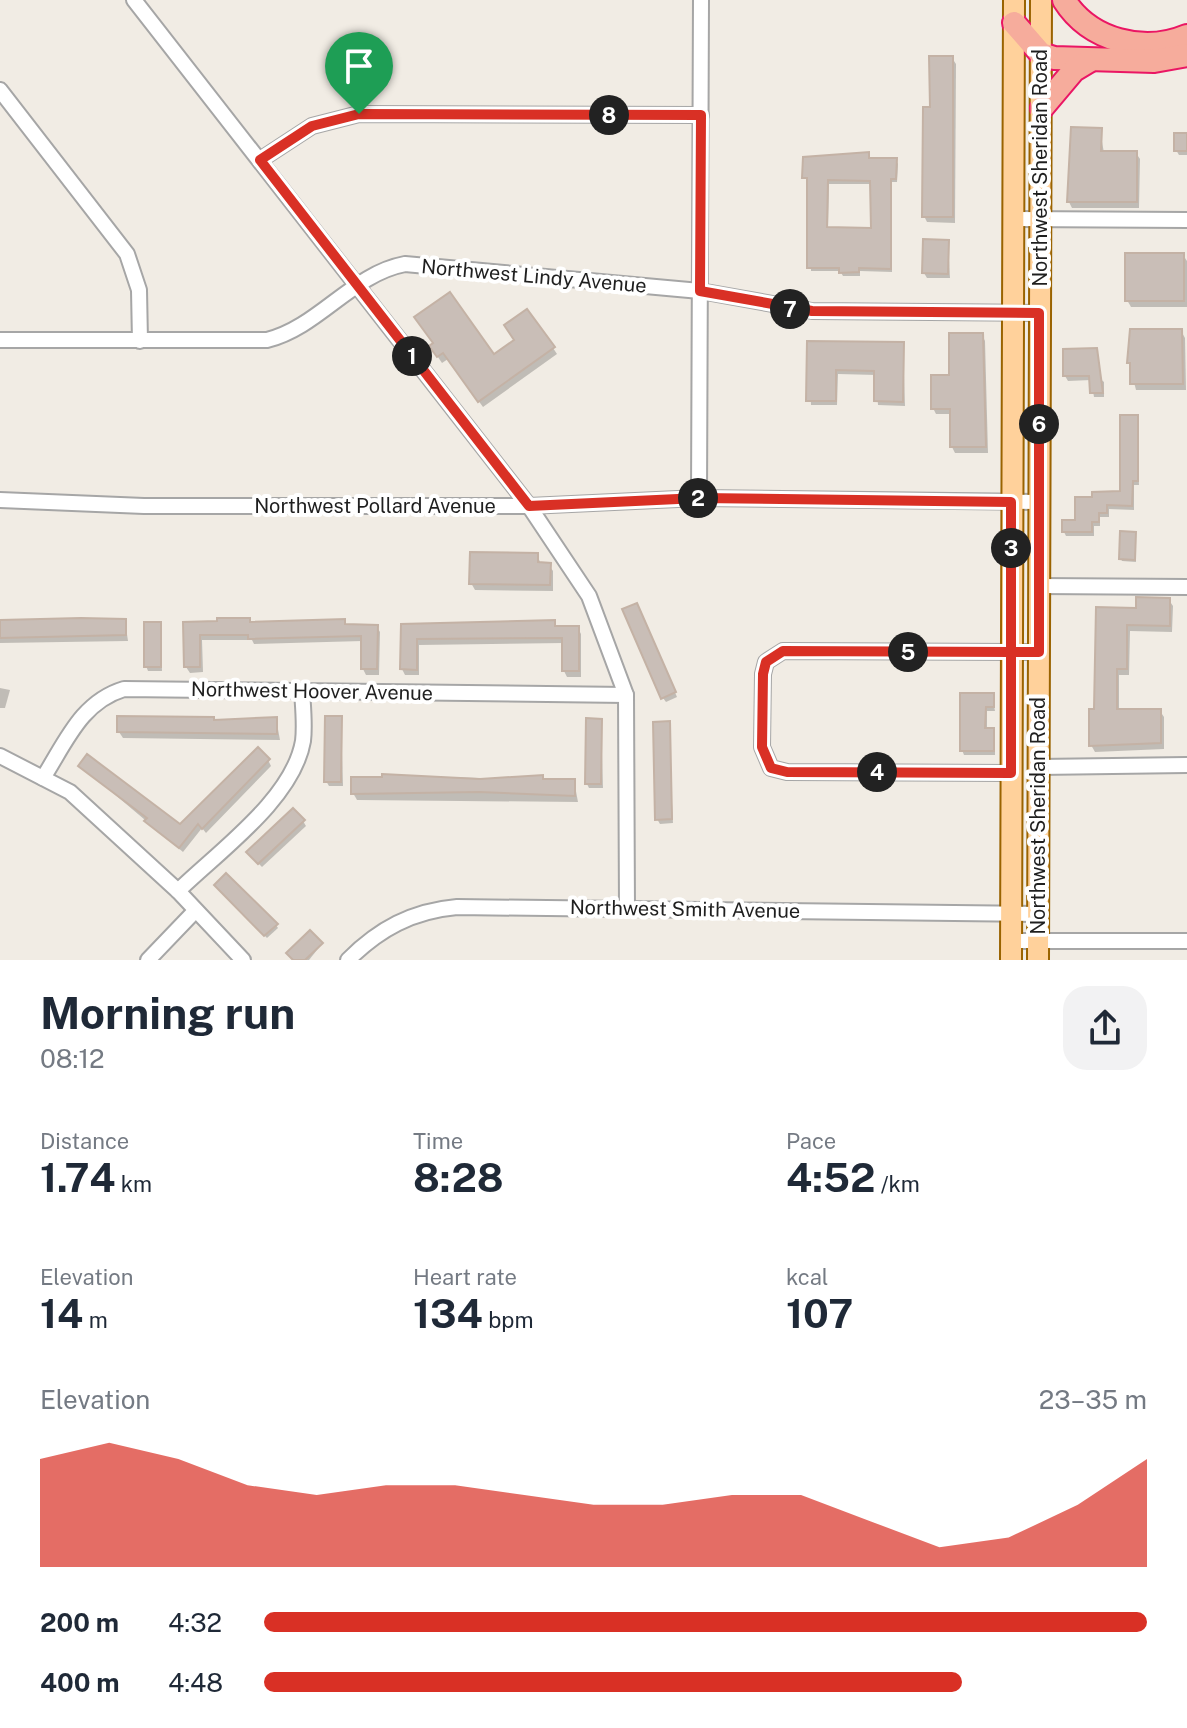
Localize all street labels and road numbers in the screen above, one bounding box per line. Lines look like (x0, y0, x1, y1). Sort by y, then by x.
street label: Northwest Sheridan Road (1028, 49, 1052, 287)
street label: Northwest Lindy Avenue (420, 254, 648, 298)
street label: Northwest Pollard Avenue (254, 494, 496, 518)
street label: Northwest Hoover Avenue (191, 677, 433, 705)
street label: Northwest Sheridan Road (1026, 697, 1050, 935)
street label: Northwest Smith Avenue (570, 895, 800, 923)

